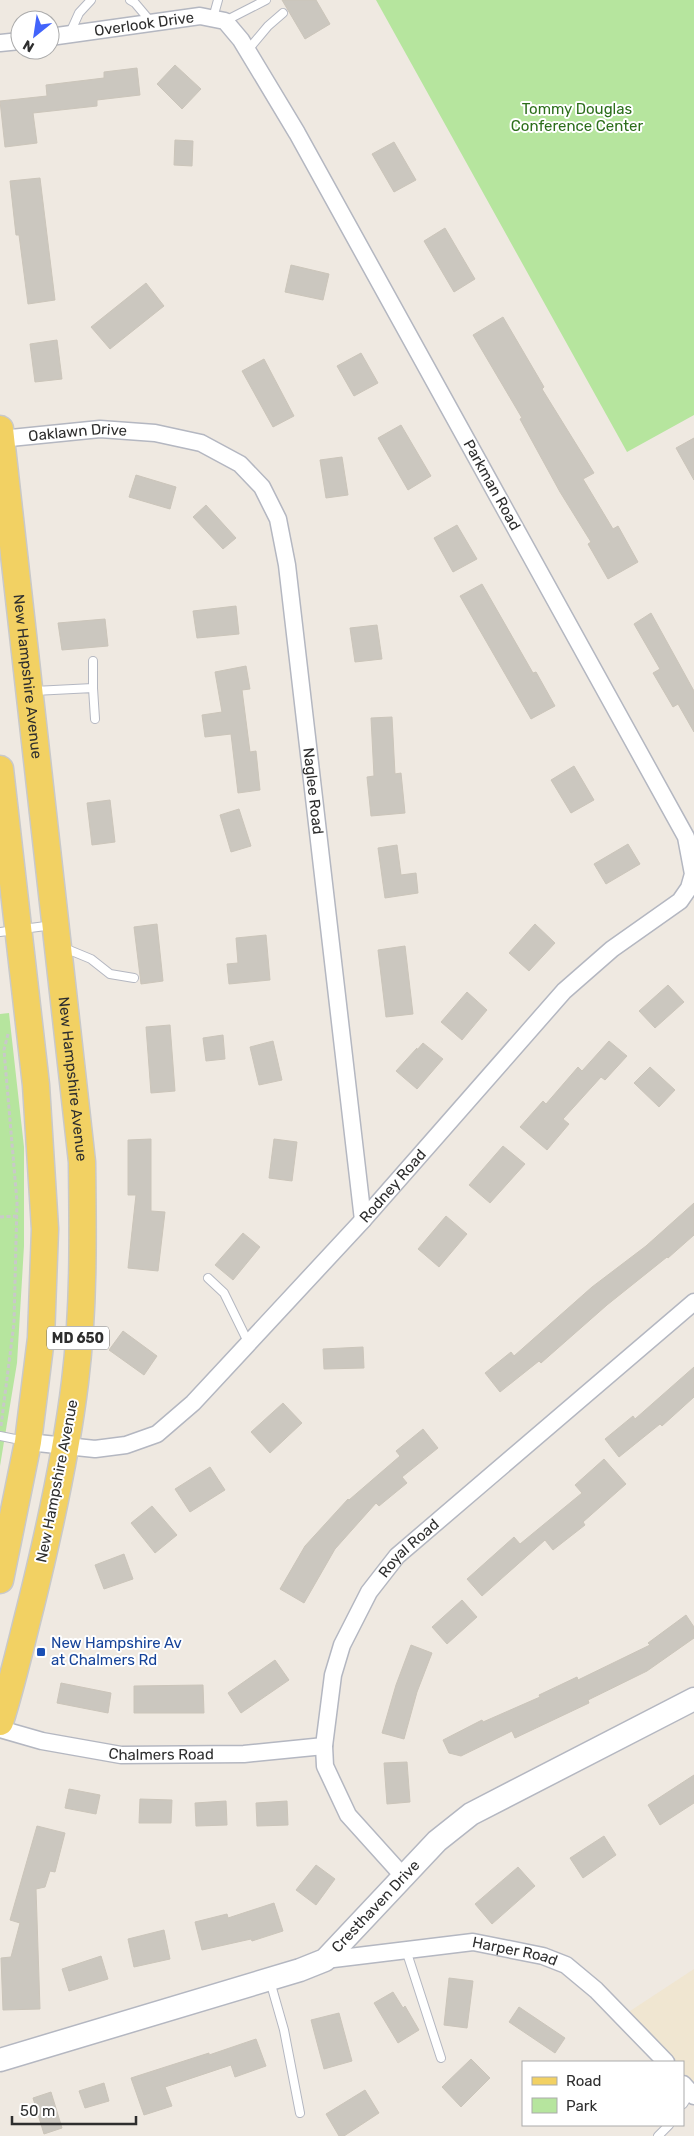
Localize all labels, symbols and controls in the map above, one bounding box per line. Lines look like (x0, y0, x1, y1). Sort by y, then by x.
street label: Overlook Drive (93, 8, 195, 40)
north arrow (10, 10, 60, 60)
text: N (20, 36, 37, 56)
park label: Tommy Douglas Conference Center (511, 100, 643, 135)
street label: Oaklawn Drive (27, 420, 128, 445)
street label: Parkman Road (460, 436, 524, 534)
street label: New Hampshire Avenue (10, 593, 46, 760)
street label: Naglee Road (299, 747, 327, 835)
street label: New Hampshire Avenue (55, 996, 91, 1162)
street label: Rodney Road (356, 1146, 430, 1226)
road number: MD 650 (47, 1326, 109, 1350)
street label: New Hampshire Avenue (32, 1398, 82, 1564)
street label: Royal Road (375, 1515, 443, 1581)
place label: New Hampshire Av at Chalmers Rd (51, 1634, 182, 1669)
marker: New Hampshire Av at Chalmers Rd (35, 1646, 47, 1658)
street label: Chalmers Road (107, 1744, 214, 1764)
street label: Cresthaven Drive (328, 1856, 423, 1956)
street label: Harper Road (471, 1933, 560, 1970)
legend (522, 2061, 684, 2126)
text: Road (566, 2072, 602, 2090)
scale bar (12, 2094, 136, 2126)
text: Park (566, 2097, 597, 2115)
text: 50 m (20, 2102, 55, 2120)

